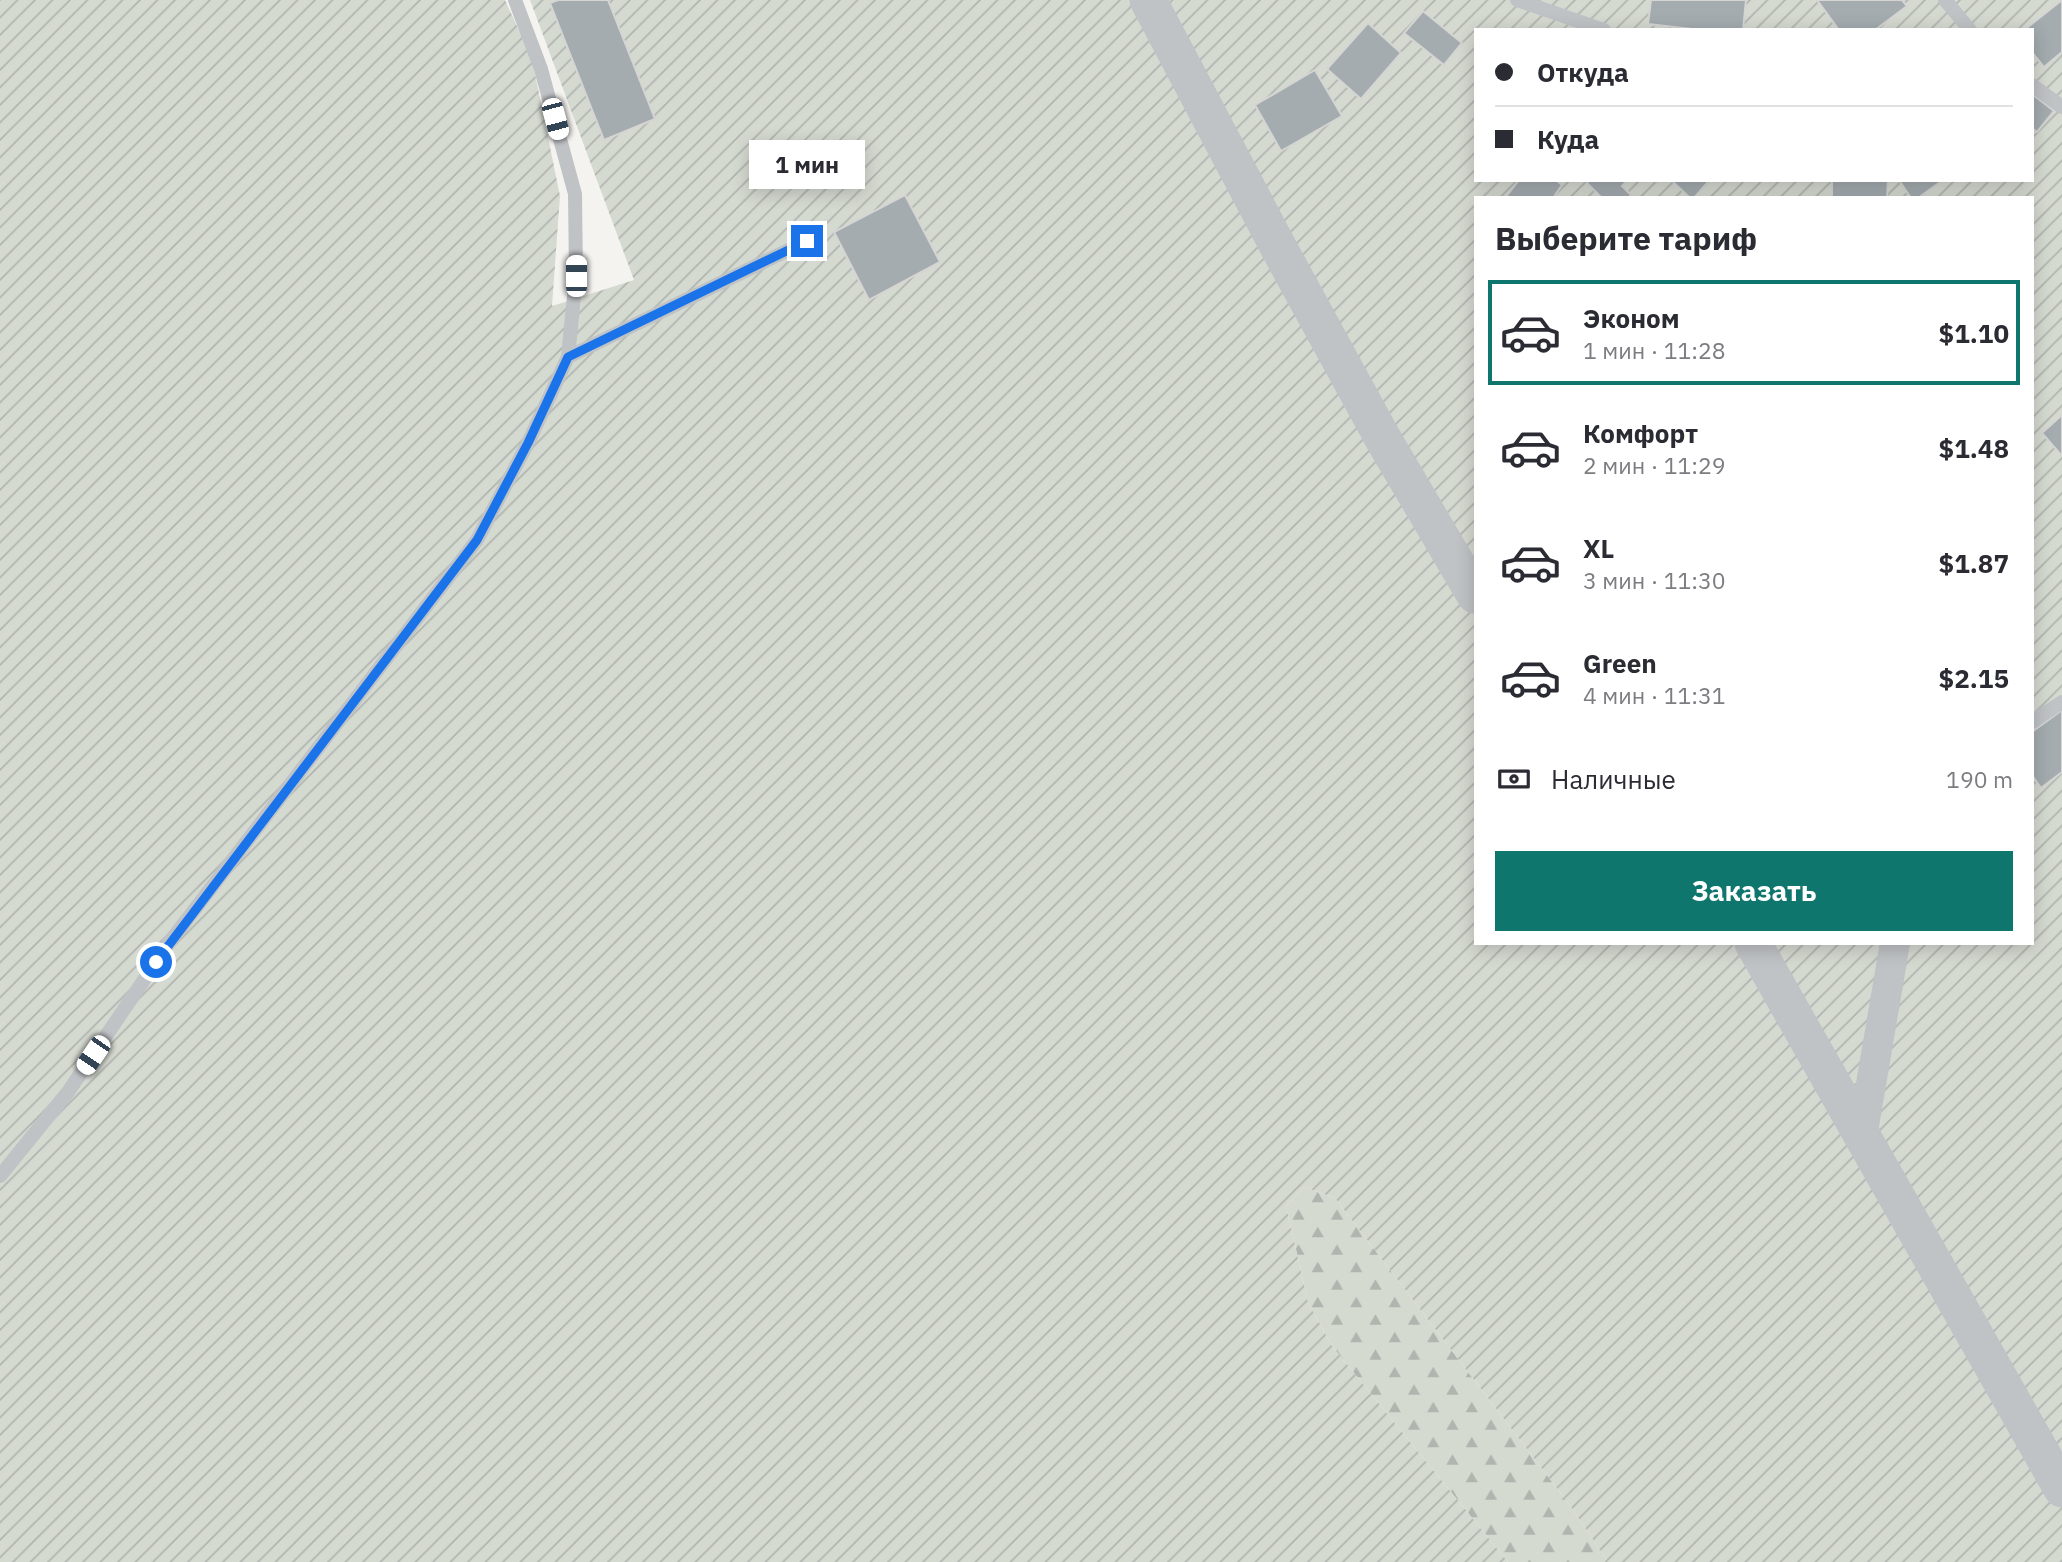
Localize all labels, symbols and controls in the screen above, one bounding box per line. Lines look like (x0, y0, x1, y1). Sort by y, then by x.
text: Откуда (1537, 55, 1629, 89)
car (540, 96, 571, 142)
text: Куда (1537, 122, 1599, 156)
callout: 1 мин (749, 140, 865, 188)
text: 1 мин (775, 149, 839, 179)
text: Выберите тариф (1495, 217, 1757, 259)
route end (791, 225, 823, 257)
car (566, 255, 587, 297)
icon: car (1499, 301, 1562, 364)
text: Эконом (1583, 301, 1680, 335)
text: $1.10 (1939, 316, 2009, 350)
text: 1 мин · 11:28 (1583, 335, 1726, 365)
icon: car (1499, 416, 1562, 479)
text: Комфорт (1583, 416, 1698, 450)
text: $1.48 (1939, 431, 2009, 465)
text: 2 мин · 11:29 (1583, 450, 1726, 480)
icon: car (1499, 531, 1562, 594)
text: XL (1583, 531, 1614, 565)
text: $1.87 (1939, 546, 2009, 580)
text: 3 мин · 11:30 (1583, 565, 1726, 595)
icon: car (1499, 646, 1562, 709)
text: Green (1583, 646, 1657, 680)
text: $2.15 (1939, 661, 2009, 695)
text: 4 мин · 11:31 (1583, 680, 1726, 710)
icon: cash (1495, 760, 1533, 798)
text: Наличные (1551, 762, 1676, 796)
text: 190 m (1946, 764, 2013, 794)
button: Заказать (1495, 851, 2013, 931)
route start (140, 946, 172, 978)
car (73, 1032, 114, 1078)

